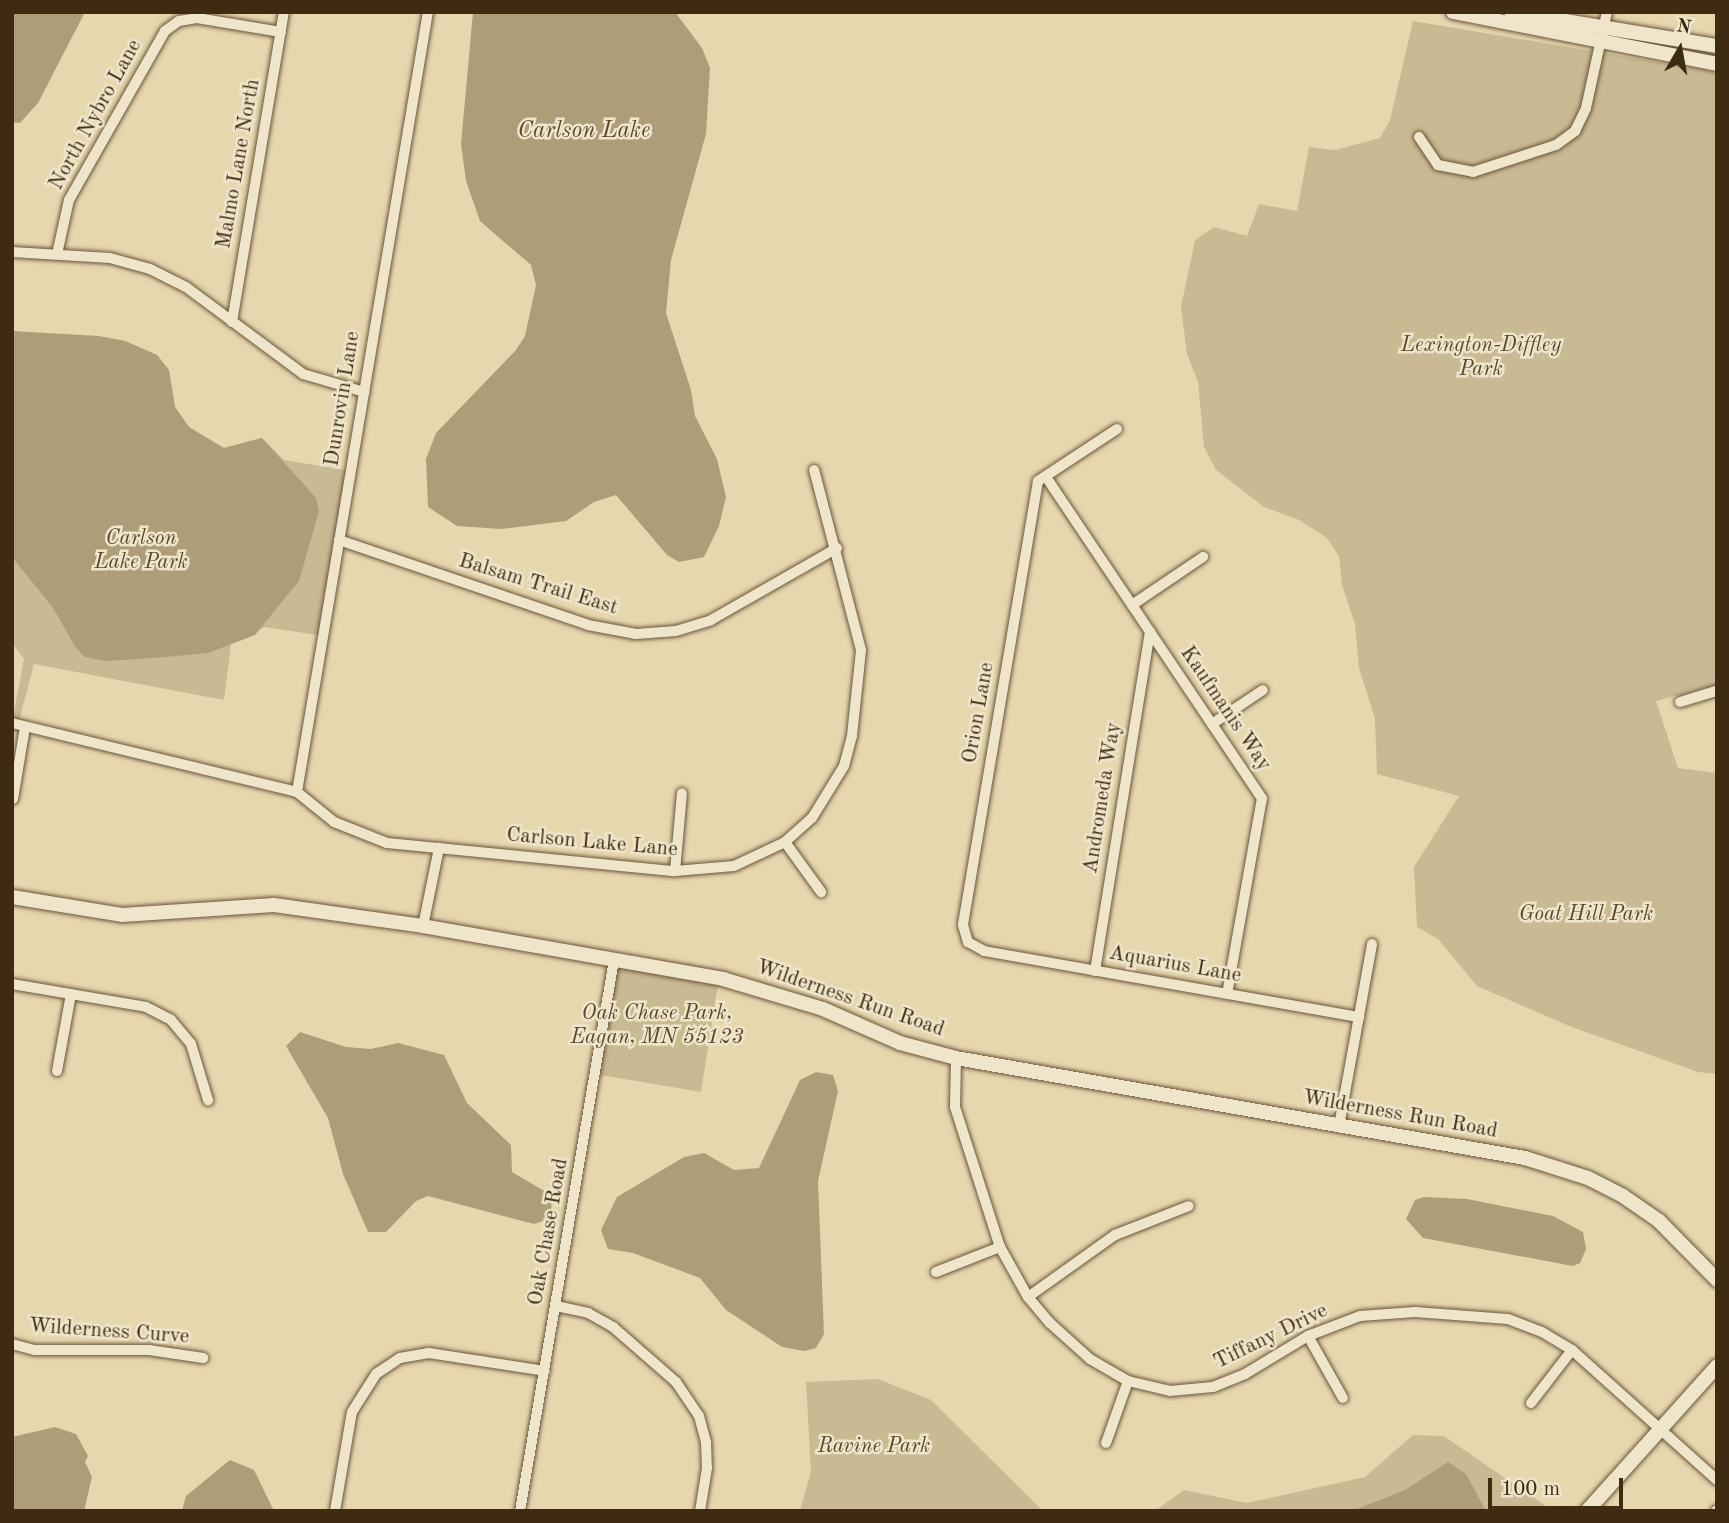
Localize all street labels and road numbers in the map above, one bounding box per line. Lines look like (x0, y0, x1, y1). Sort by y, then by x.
street label: North Nybro Lane (44, 35, 148, 195)
street label: Malmo Lane North (212, 77, 266, 251)
street label: Dunrovin Lane (320, 330, 366, 468)
street label: Balsam Trail East (455, 549, 621, 621)
street label: Kaufmanis Way (1174, 642, 1276, 776)
street label: Orion Lane (958, 661, 1000, 765)
street label: Andromeda Way (1079, 721, 1127, 875)
street label: Carlson Lake Lane (505, 823, 679, 863)
street label: Aquarius Lane (1107, 941, 1243, 989)
street label: Wilderness Run Road (753, 955, 947, 1043)
street label: Wilderness Run Road (1301, 1085, 1499, 1145)
street label: Oak Chase Road (524, 1156, 574, 1308)
street label: Tiffany Drive (1210, 1299, 1332, 1375)
street label: Wilderness Curve (28, 1314, 190, 1350)

